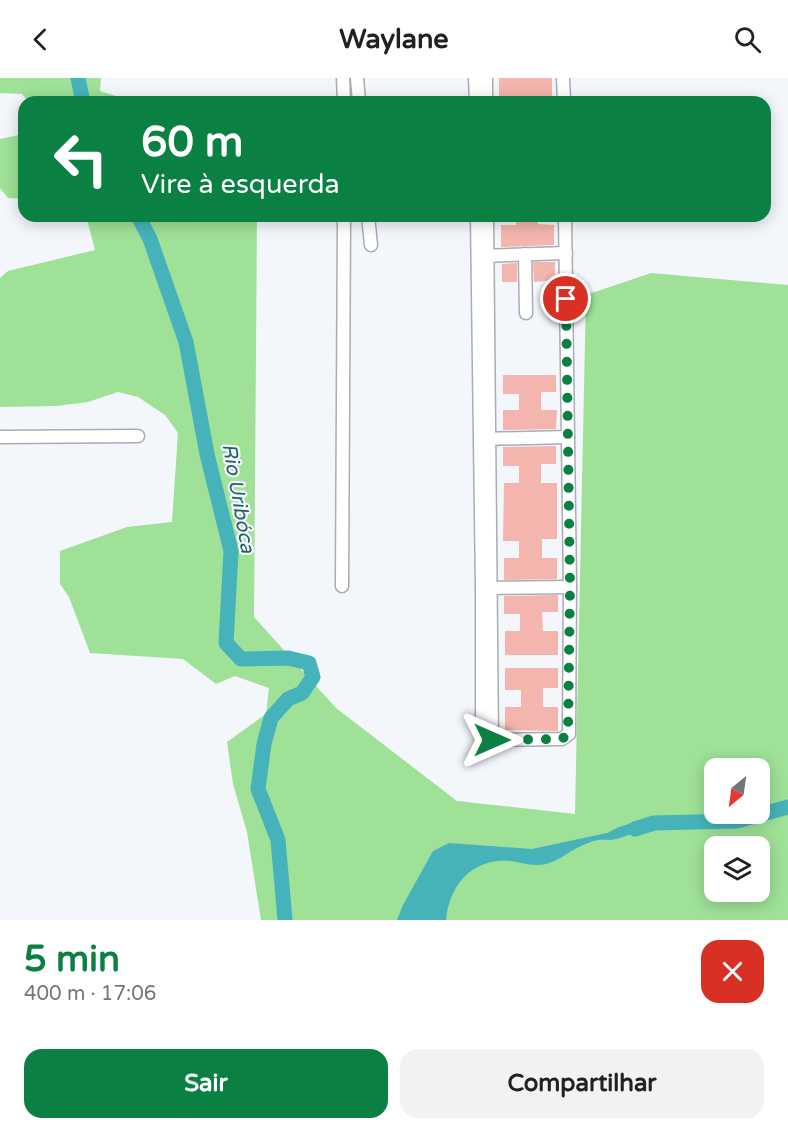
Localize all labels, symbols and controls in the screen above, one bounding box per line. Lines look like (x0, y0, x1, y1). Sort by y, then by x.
icon: back (24, 23, 57, 56)
text: Waylane (339, 23, 449, 56)
icon: search (731, 23, 764, 56)
text: 60 m (141, 117, 243, 168)
icon: left (42, 120, 120, 198)
text: Vire à esquerda (141, 168, 340, 201)
pin (540, 273, 591, 324)
icon: arrive (549, 282, 582, 315)
water label: Rio Uribóca (217, 442, 260, 556)
position arrow (460, 708, 524, 772)
north arrow (704, 758, 770, 824)
map controls (704, 758, 770, 902)
button: layers (704, 836, 770, 902)
text: 5 min (24, 938, 120, 981)
button: close (701, 940, 764, 1003)
text: 400 m · 17:06 (24, 982, 156, 1006)
button: Sair (24, 1049, 388, 1118)
button: Compartilhar (400, 1049, 764, 1118)

